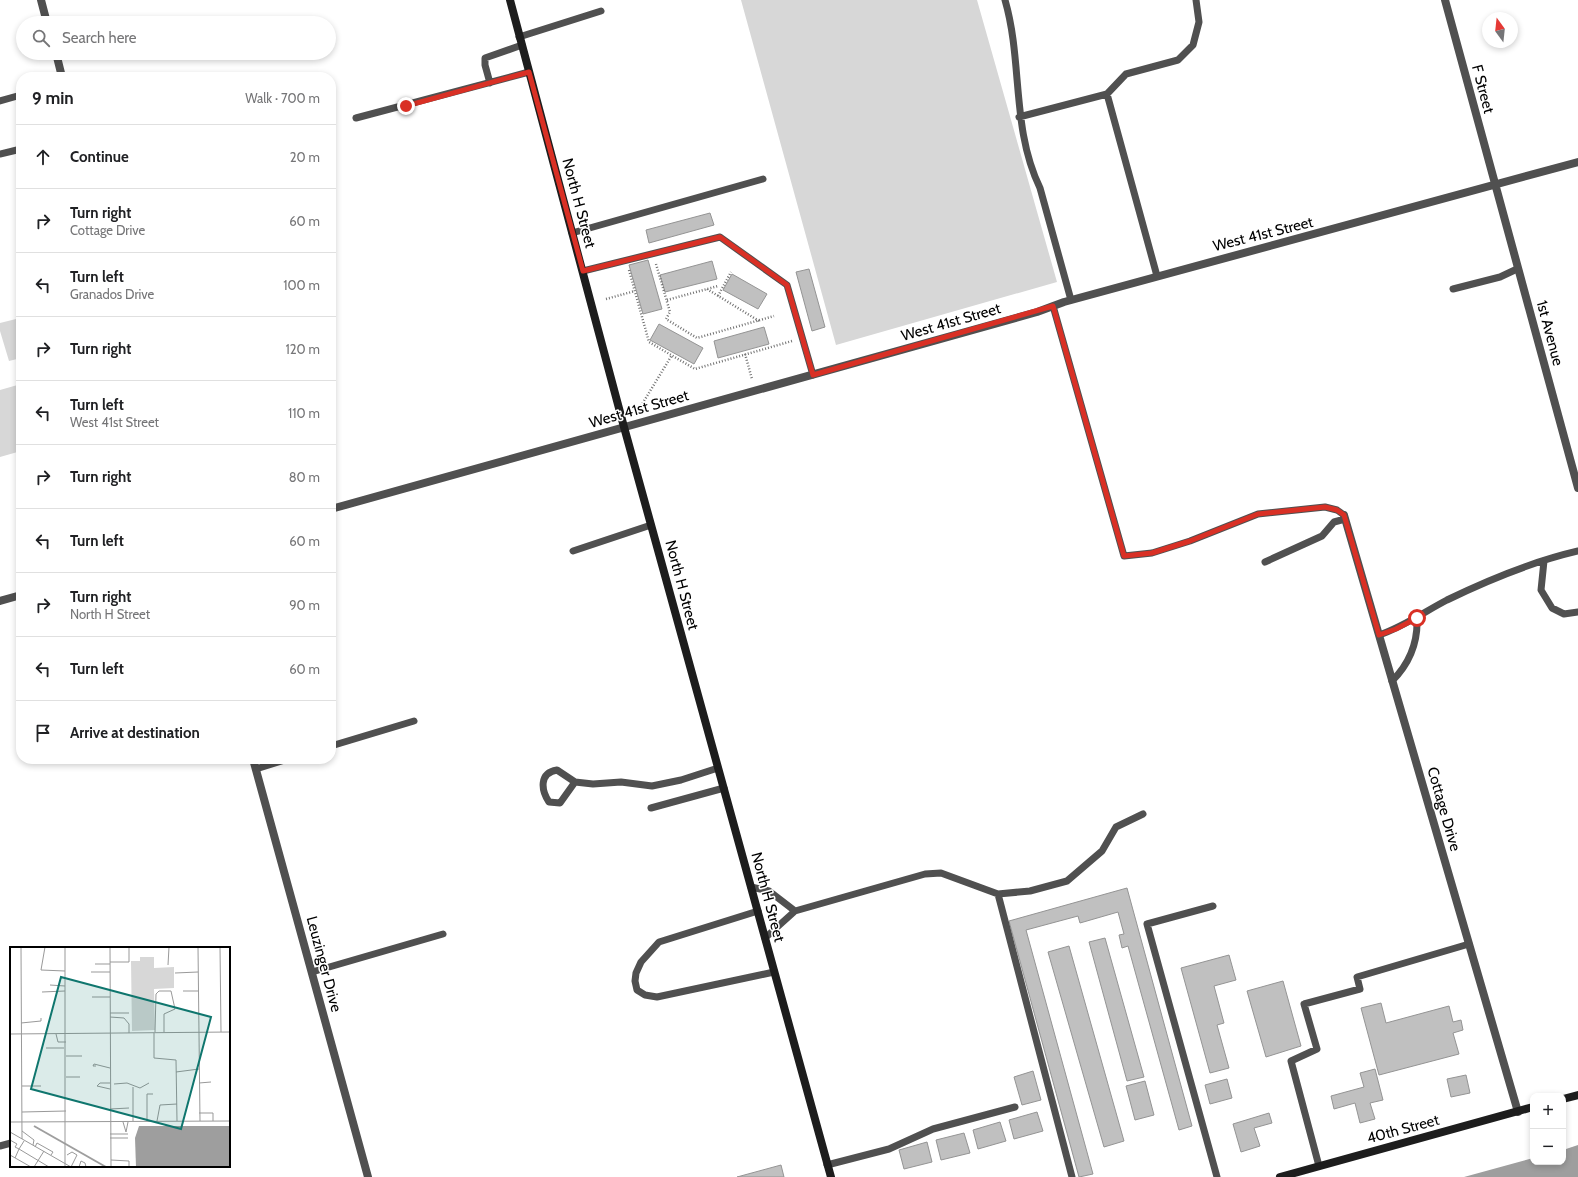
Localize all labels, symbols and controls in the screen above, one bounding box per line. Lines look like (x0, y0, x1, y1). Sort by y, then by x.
north arrow (1482, 12, 1518, 48)
search box (16, 16, 336, 60)
icon: search (30, 27, 52, 49)
text: Search here (62, 29, 137, 47)
street label: F Street (1468, 63, 1498, 115)
text: 9 min (32, 88, 74, 108)
text: Walk · 700 m (245, 90, 320, 106)
route end (397, 97, 415, 115)
icon: ahead (32, 146, 54, 168)
text: Continue (70, 148, 129, 166)
text: 20 m (290, 149, 320, 165)
street label: North H Street (558, 156, 600, 250)
text: Turn right (70, 204, 131, 222)
icon: right (32, 210, 54, 232)
text: 60 m (289, 213, 320, 229)
street label: West 41st Street (1211, 213, 1315, 255)
text: Cottage Drive (70, 222, 145, 238)
text: Turn left (70, 268, 124, 286)
icon: left (32, 274, 54, 296)
text: 100 m (283, 277, 320, 293)
text: Granados Drive (70, 286, 154, 302)
street label: 1st Avenue (1533, 298, 1567, 368)
street label: West 41st Street (899, 299, 1003, 345)
icon: right (32, 338, 54, 360)
text: Turn right (70, 340, 131, 358)
text: 120 m (286, 341, 320, 357)
street label: West 41st Street (587, 386, 691, 432)
text: Turn left (70, 396, 124, 414)
icon: left (32, 402, 54, 424)
text: 110 m (288, 405, 320, 421)
text: West 41st Street (70, 414, 159, 430)
icon: right (32, 466, 54, 488)
text: Turn right (70, 468, 131, 486)
text: 80 m (289, 469, 320, 485)
icon: left (32, 530, 54, 552)
text: Turn left (70, 532, 124, 550)
text: 60 m (289, 533, 320, 549)
street label: North H Street (661, 538, 703, 632)
text: Turn right (70, 588, 131, 606)
icon: right (32, 594, 54, 616)
text: 90 m (289, 597, 320, 613)
text: North H Street (70, 606, 150, 622)
route start (1408, 609, 1426, 627)
icon: left (32, 658, 54, 680)
text: Turn left (70, 660, 124, 678)
text: 60 m (289, 661, 320, 677)
icon: arrive (32, 722, 54, 744)
text: Arrive at destination (70, 724, 200, 742)
street label: Cottage Drive (1423, 765, 1465, 853)
street label: North H Street (747, 850, 789, 944)
street label: Leuzinger Drive (303, 914, 346, 1014)
inset map (10, 947, 230, 1167)
map controls (1530, 1093, 1566, 1165)
button: + (1530, 1093, 1566, 1129)
street label: 40th Street (1365, 1111, 1441, 1147)
button: − (1530, 1129, 1566, 1165)

